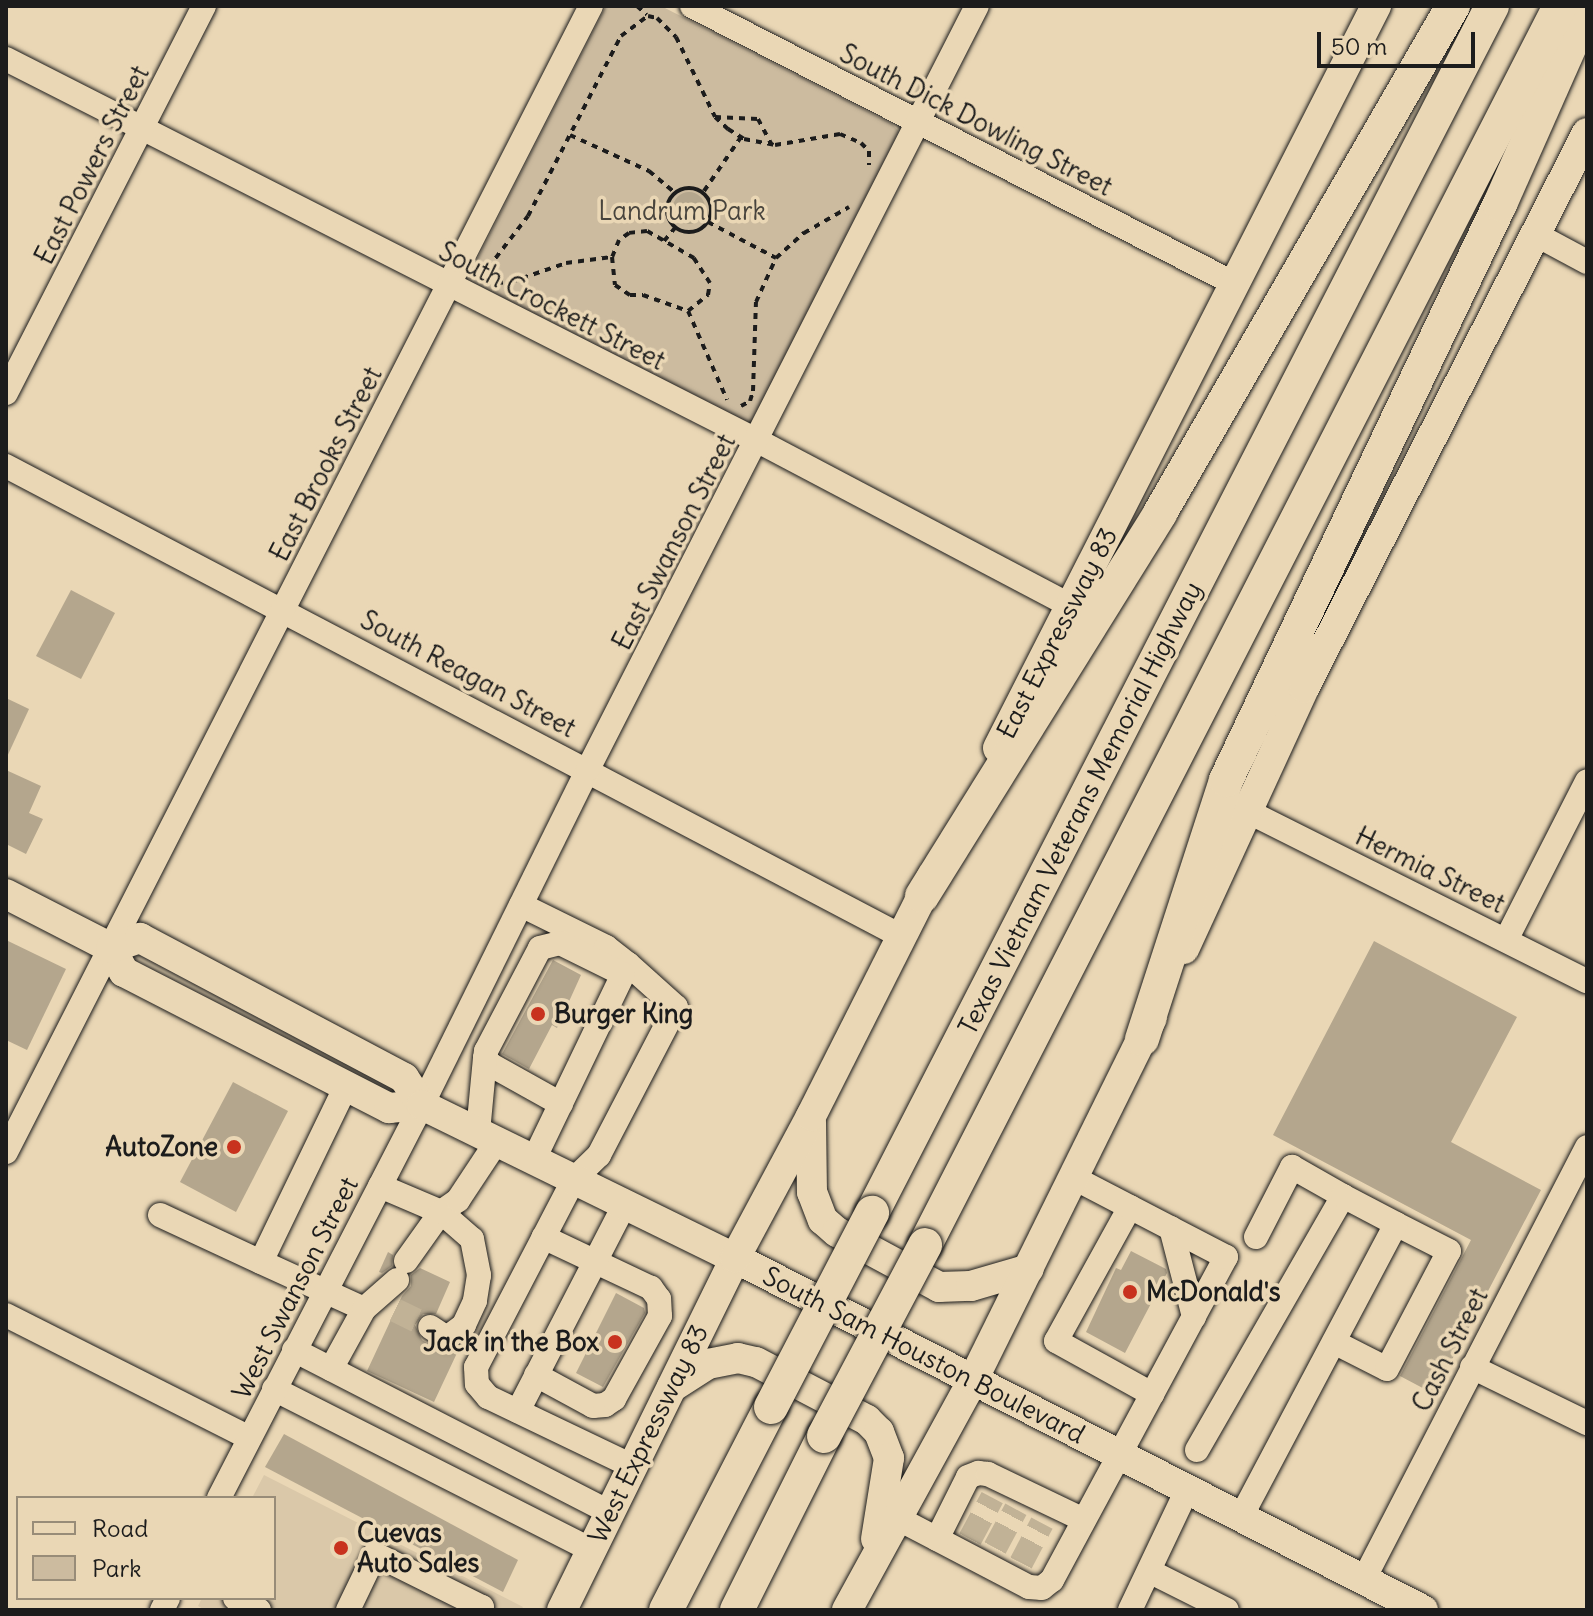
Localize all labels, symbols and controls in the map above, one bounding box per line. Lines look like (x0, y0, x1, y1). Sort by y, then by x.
scale bar (1321, 16, 1479, 66)
text: 50 m (1331, 31, 1387, 61)
street label: South Dick Dowling Street (835, 38, 1117, 202)
street label: East Powers Street (28, 60, 156, 270)
park label: Landrum Park (598, 195, 766, 227)
street label: South Crockett Street (434, 235, 670, 377)
street label: East Brooks Street (264, 362, 388, 566)
street label: East Swanson Street (606, 429, 742, 655)
street label: East Expressway 83 (990, 522, 1124, 744)
street label: Texas Vietnam Veterans Memorial Highway (952, 576, 1208, 1040)
street label: South Reagan Street (355, 604, 581, 744)
street label: Hermia Street (1350, 820, 1510, 920)
place label: Burger King (554, 998, 693, 1030)
marker: Burger King (529, 1005, 547, 1023)
place label: AutoZone (105, 1131, 218, 1163)
marker: AutoZone (225, 1138, 243, 1156)
street label: West Swanson Street (225, 1172, 365, 1404)
street label: South Sam Houston Boulevard (758, 1260, 1090, 1450)
place label: McDonald's (1146, 1276, 1281, 1308)
marker: McDonald's (1121, 1283, 1139, 1301)
street label: Cash Street (1406, 1283, 1494, 1417)
street label: West Expressway 83 (581, 1320, 715, 1548)
place label: Jack in the Box (423, 1326, 599, 1358)
marker: Jack in the Box (606, 1333, 624, 1351)
legend (16, 1496, 276, 1600)
text: Road (92, 1513, 148, 1543)
place label: Cuevas Auto Sales (357, 1517, 479, 1578)
marker: Cuevas Auto Sales (332, 1539, 350, 1557)
text: Park (92, 1553, 142, 1583)

